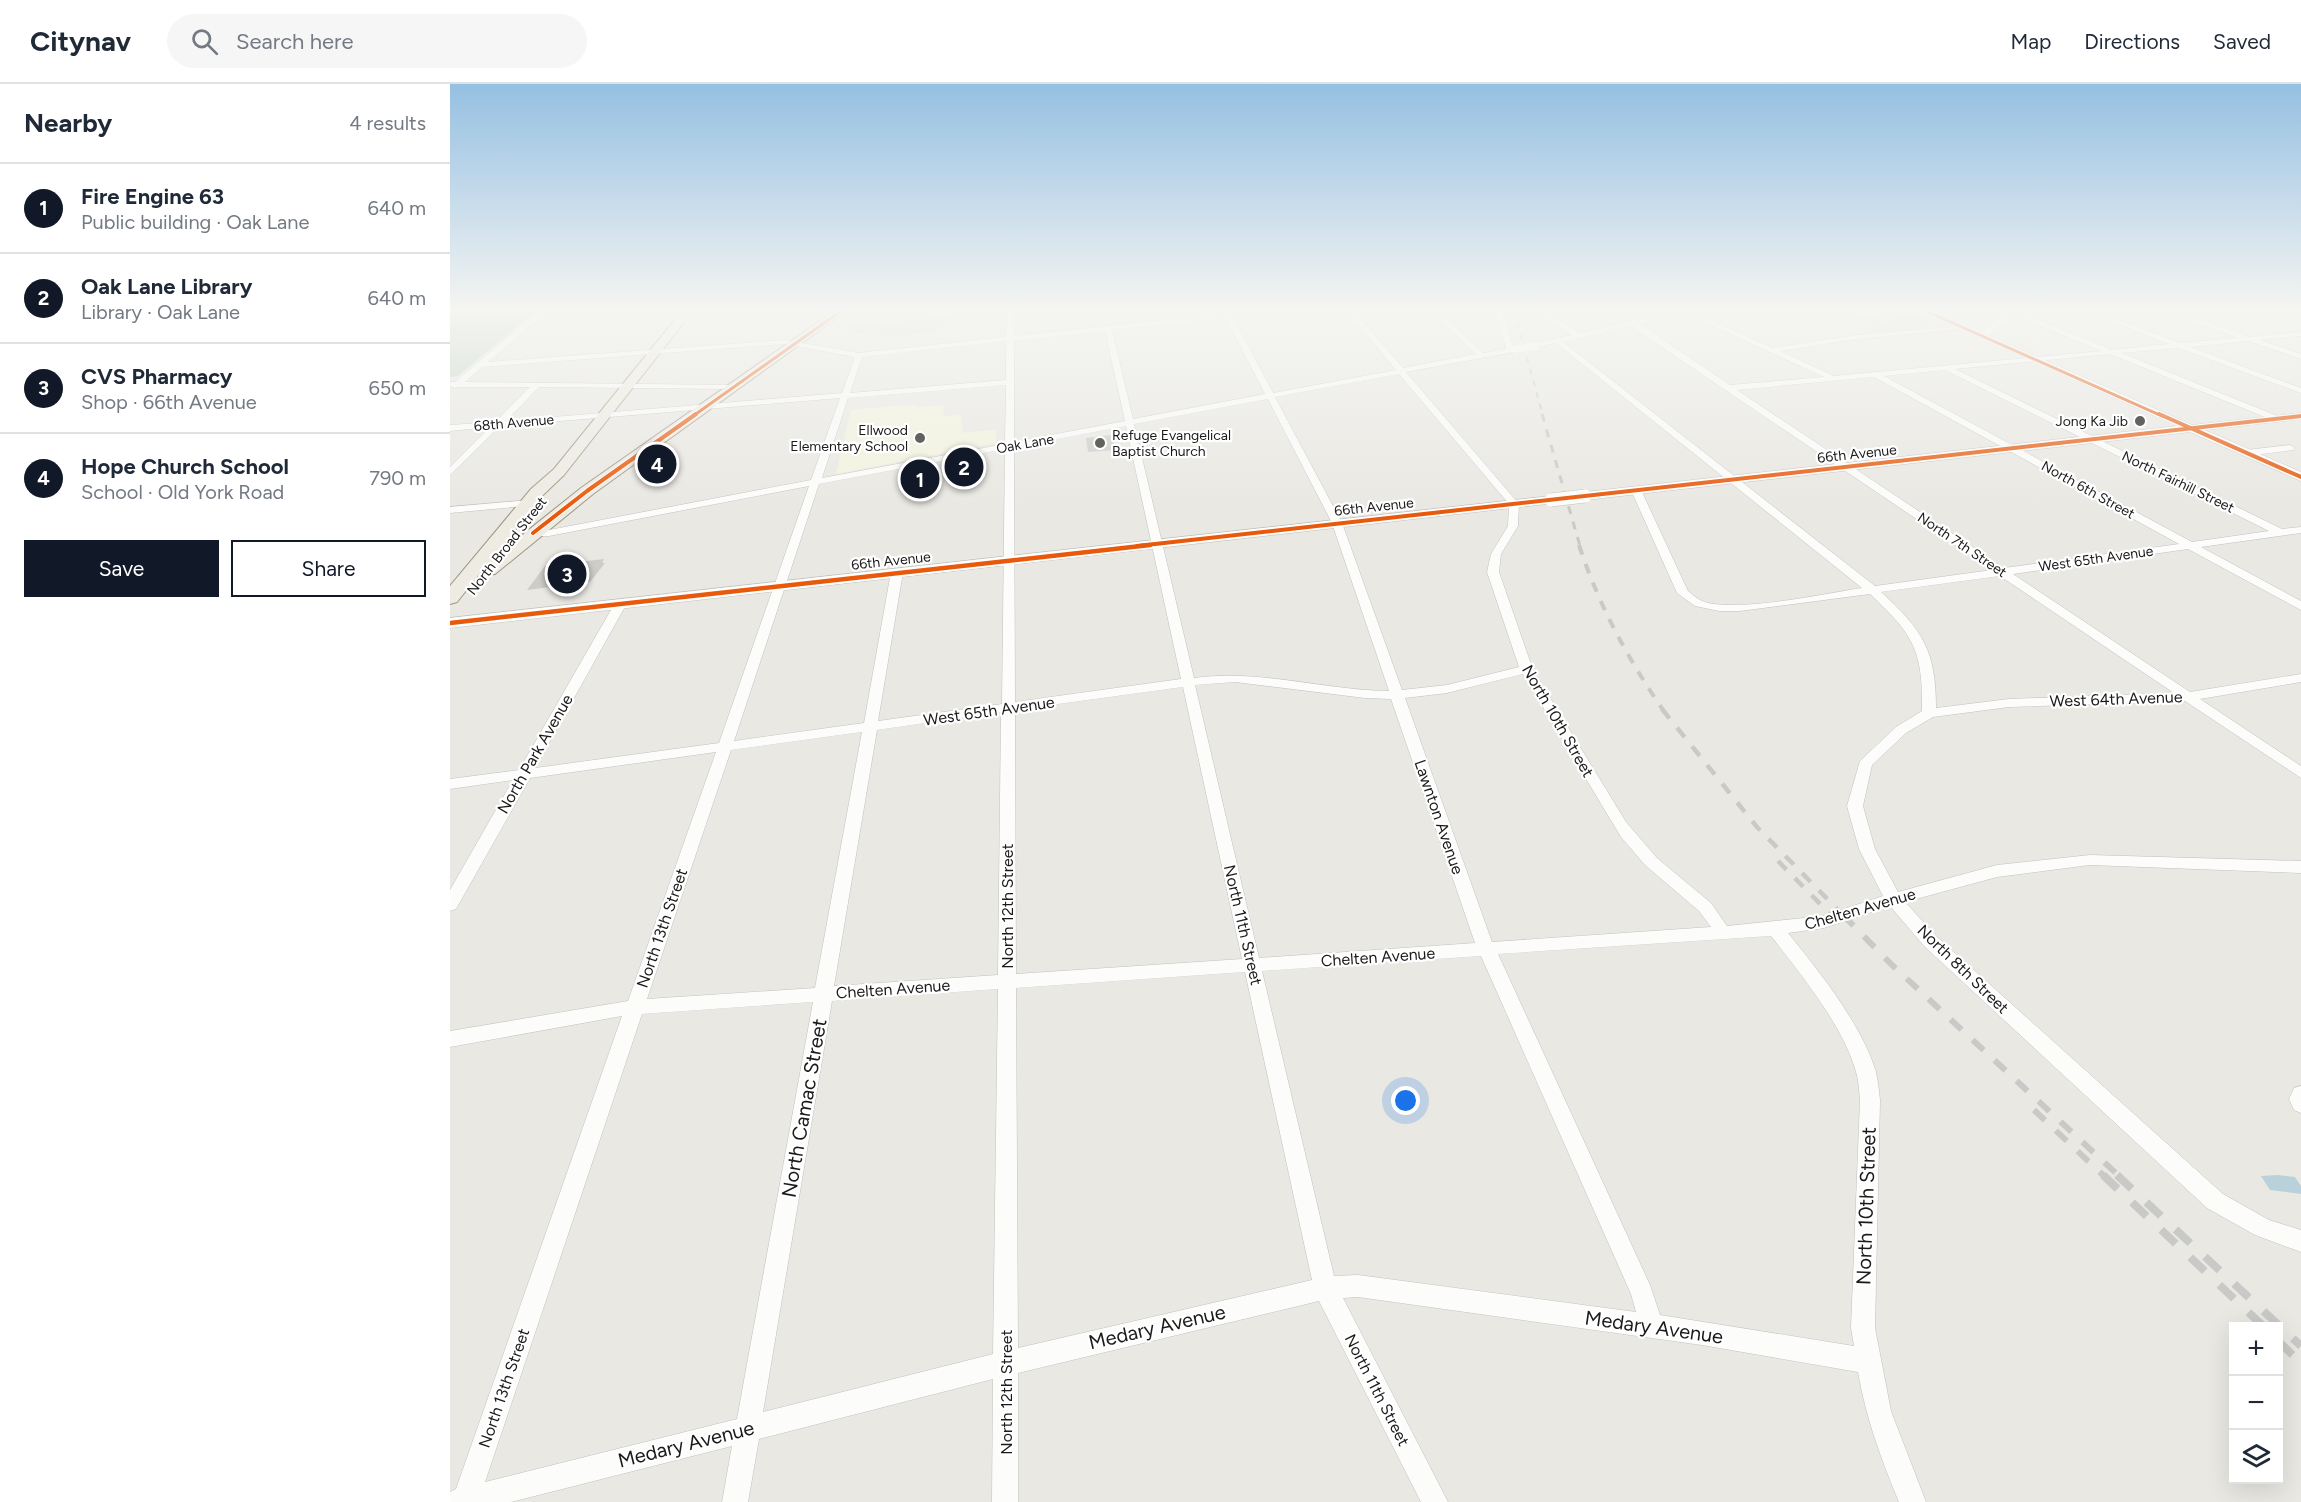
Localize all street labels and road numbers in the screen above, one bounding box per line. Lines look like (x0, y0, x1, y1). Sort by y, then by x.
street label: 68th Avenue (473, 411, 555, 435)
street label: Oak Lane (995, 431, 1055, 457)
street label: 66th Avenue (1816, 441, 1898, 467)
street label: North Fairhill Street (2119, 447, 2237, 517)
street label: North 6th Street (2038, 457, 2138, 523)
street label: North Broad Street (463, 494, 551, 598)
street label: 66th Avenue (1333, 494, 1415, 520)
street label: North 7th Street (1914, 509, 2010, 581)
street label: West 65th Avenue (2038, 542, 2155, 575)
street label: 66th Avenue (850, 548, 932, 574)
street label: North 10th Street (1518, 661, 1598, 781)
street label: West 64th Avenue (2049, 687, 2183, 711)
street label: North Park Avenue (493, 691, 577, 817)
street label: West 65th Avenue (922, 692, 1056, 730)
street label: Lawnton Avenue (1410, 757, 1468, 877)
street label: North 12th Street (998, 843, 1017, 969)
street label: North 11th Street (1220, 863, 1266, 987)
street label: North 13th Street (633, 866, 691, 990)
street label: Chelten Avenue (1802, 884, 1918, 934)
street label: North 8th Street (1913, 921, 2013, 1017)
street label: Chelten Avenue (1320, 944, 1436, 970)
street label: Chelten Avenue (835, 976, 951, 1002)
street label: North Camac Street (776, 1017, 832, 1199)
street label: North 10th Street (1851, 1127, 1881, 1285)
street label: Medary Avenue (1086, 1300, 1228, 1354)
street label: Medary Avenue (1583, 1305, 1725, 1349)
street label: North 13th Street (475, 1326, 533, 1450)
street label: North 12th Street (997, 1329, 1016, 1455)
street label: North 11th Street (1341, 1331, 1413, 1449)
street label: Medary Avenue (615, 1415, 757, 1473)

